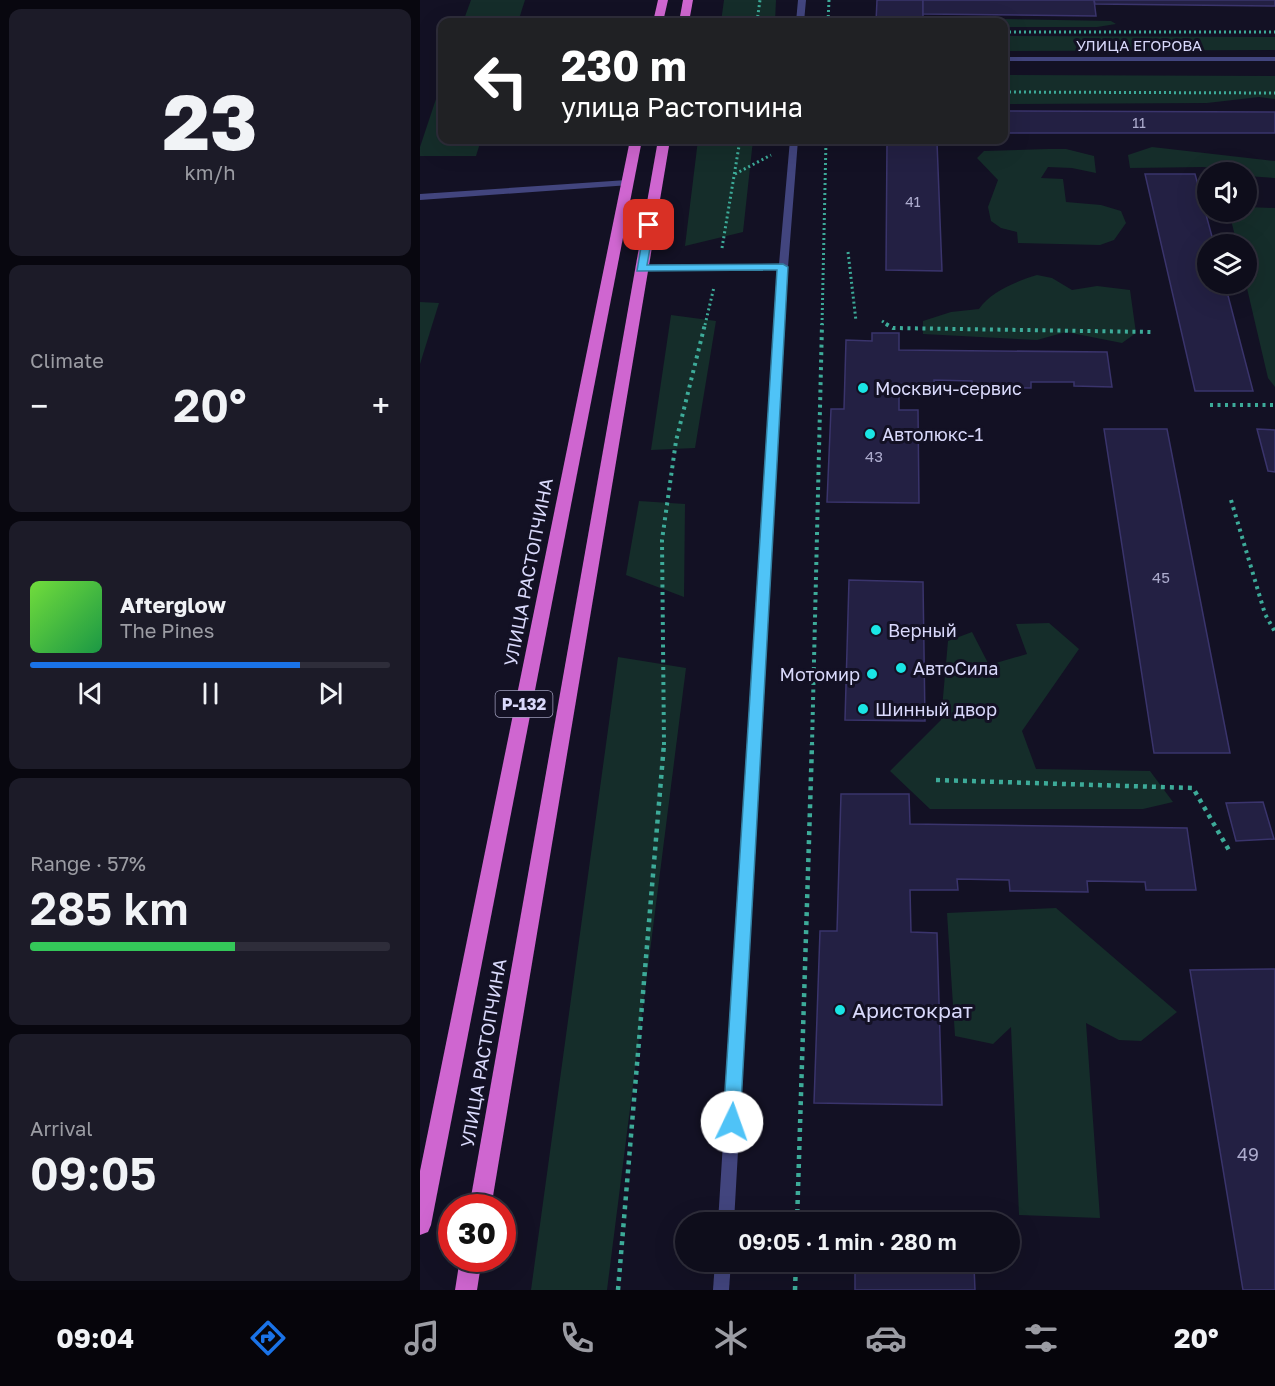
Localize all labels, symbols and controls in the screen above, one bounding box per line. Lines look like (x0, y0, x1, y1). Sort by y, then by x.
street label: УЛИЦА ЕГОРОВА (1076, 36, 1202, 54)
text: 230 m (561, 40, 687, 90)
icon: left (462, 42, 540, 120)
text: 23 (162, 74, 258, 167)
text: улица Растопчина (561, 91, 803, 123)
house number: 11 (1132, 114, 1146, 131)
text: km/h (185, 160, 235, 184)
map controls (1197, 162, 1257, 294)
button: sound (1197, 162, 1257, 222)
house number: 41 (905, 193, 921, 210)
pin (623, 199, 674, 250)
icon: arrive (632, 208, 665, 241)
button: layers (1197, 234, 1257, 294)
text: Climate (30, 348, 104, 372)
place label: Москвич-сервис (875, 377, 1022, 399)
text: 20° (173, 378, 247, 432)
marker: Москвич-сервис (856, 381, 870, 395)
text: − (30, 386, 48, 425)
text: + (372, 386, 390, 425)
place label: Автолюкс-1 (882, 423, 983, 445)
marker: Автолюкс-1 (863, 427, 877, 441)
house number: 43 (865, 447, 883, 465)
street label: УЛИЦА РАСТОПЧИНА (499, 476, 557, 668)
house number: 45 (1152, 568, 1170, 586)
text: Afterglow (120, 591, 226, 618)
text: The Pines (120, 618, 214, 642)
place label: Верный (888, 619, 957, 641)
marker: Верный (869, 623, 883, 637)
place label: АвтоСила (913, 657, 998, 679)
marker: АвтоСила (894, 661, 908, 675)
place label: Мотомир (779, 663, 860, 685)
marker: Мотомир (865, 667, 879, 681)
icon: previous (74, 677, 107, 710)
icon: pause (194, 677, 227, 710)
icon: next (314, 677, 347, 710)
road number: Р-132 (496, 691, 552, 717)
place label: Шинный двор (875, 698, 997, 720)
marker: Шинный двор (856, 702, 870, 716)
text: Range · 57% (30, 851, 146, 875)
text: 285 km (30, 881, 189, 935)
street label: УЛИЦА РАСТОПЧИНА (456, 957, 510, 1149)
place label: Аристократ (852, 997, 973, 1023)
marker: Аристократ (833, 1003, 847, 1017)
position arrow (700, 1090, 764, 1154)
text: Arrival (30, 1116, 93, 1140)
house number: 49 (1237, 1143, 1259, 1165)
text: 09:05 (30, 1146, 157, 1200)
speed limit sign: 30 (438, 1194, 516, 1272)
text: 09:05 · 1 min · 280 m (738, 1228, 957, 1255)
icon: directions (247, 1317, 289, 1359)
icon: music (401, 1317, 443, 1359)
icon: phone (556, 1317, 598, 1359)
icon: climate (710, 1317, 752, 1359)
icon: car (865, 1317, 907, 1359)
icon: filters (1020, 1317, 1062, 1359)
text: 09:04 (56, 1322, 134, 1354)
text: 20° (1174, 1322, 1219, 1354)

